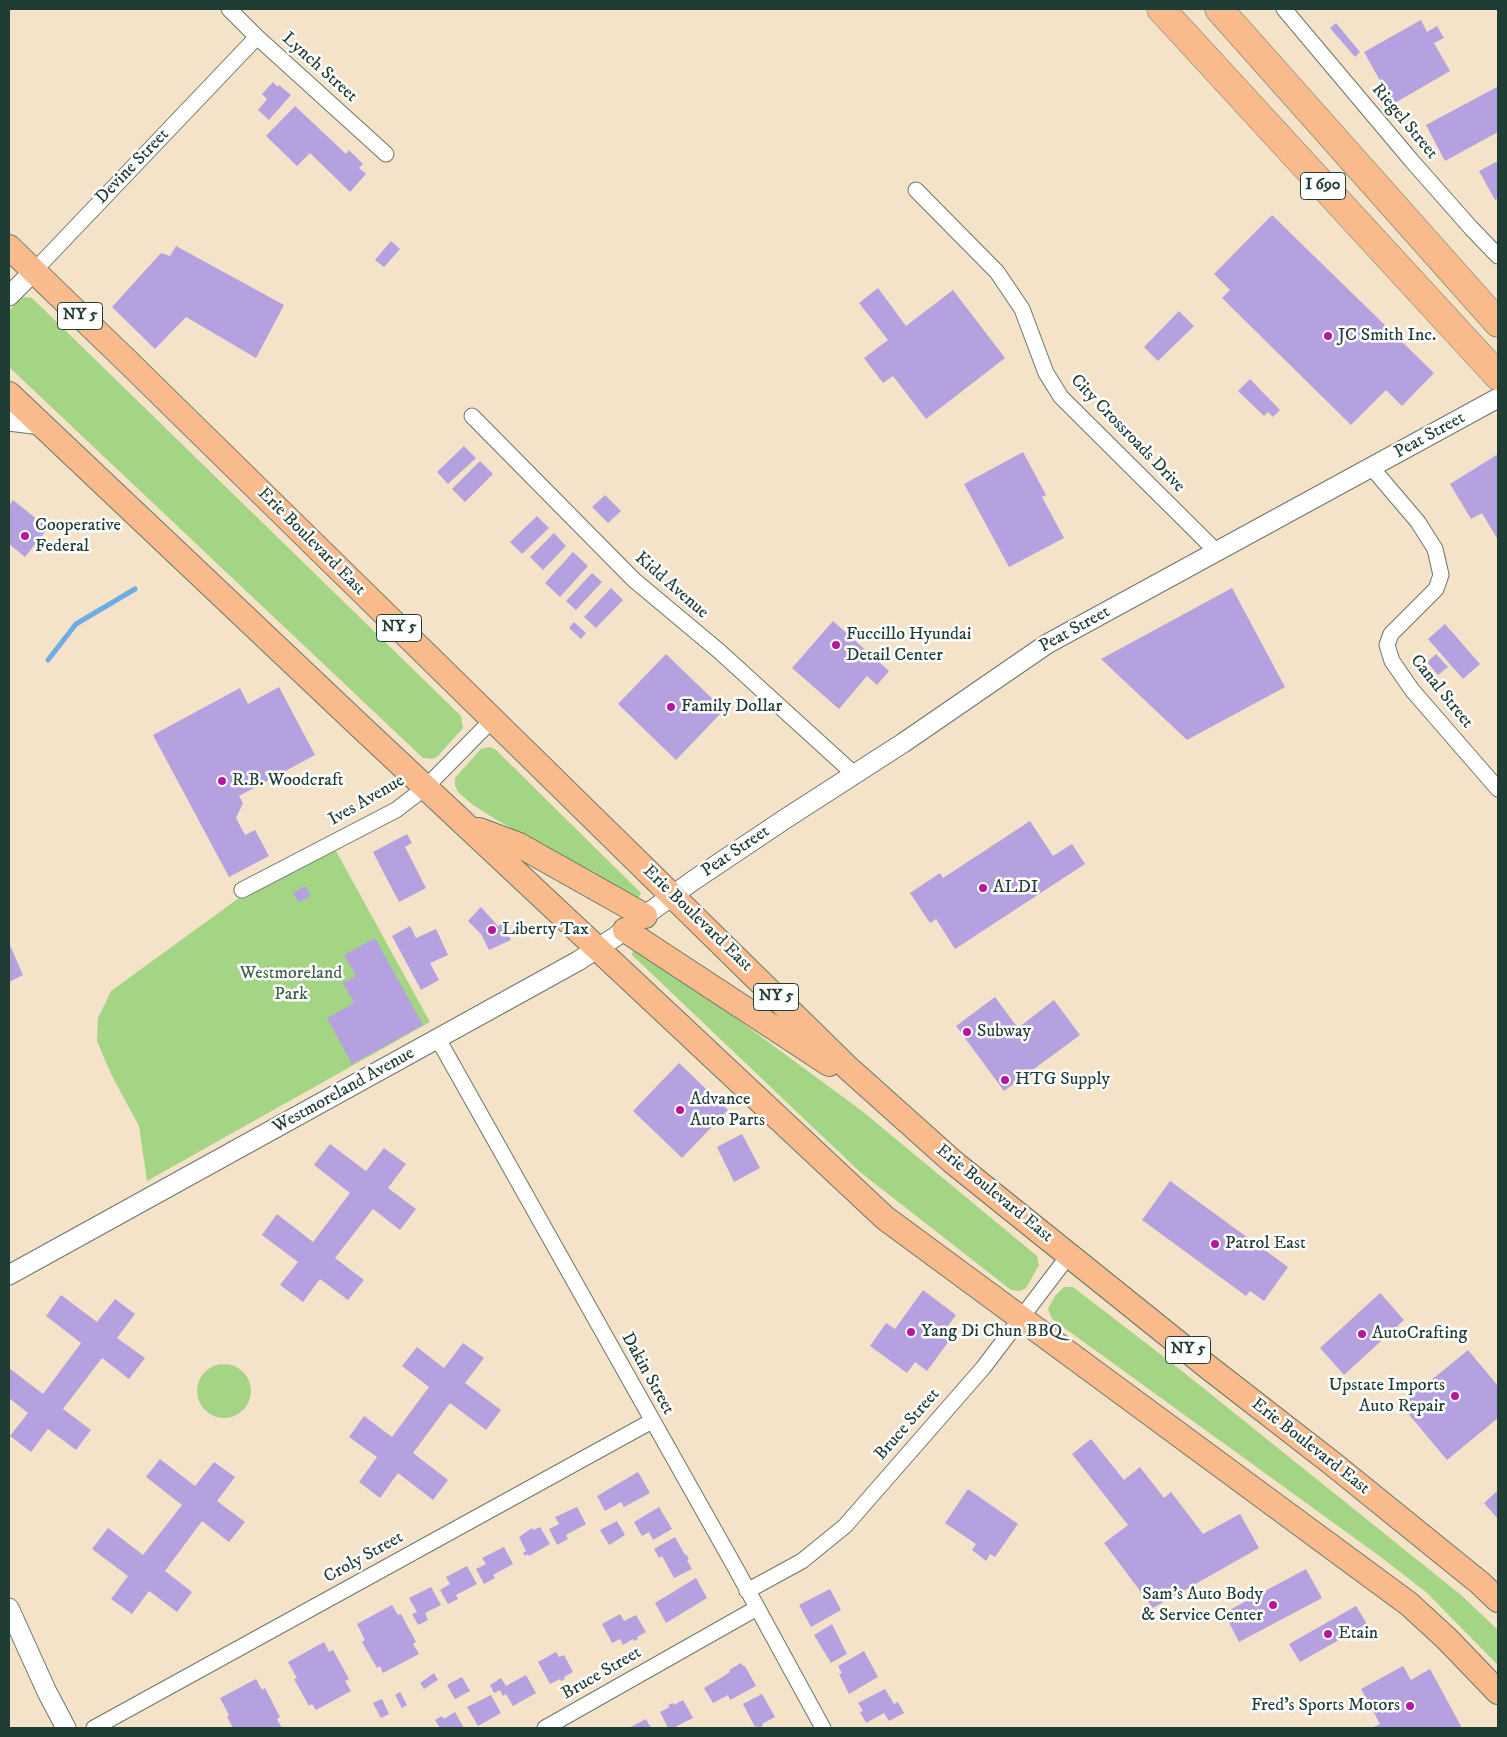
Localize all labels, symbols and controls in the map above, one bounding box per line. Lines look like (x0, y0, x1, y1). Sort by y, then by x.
street label: Lynch Street (277, 28, 361, 108)
street label: Riegel Street (1366, 80, 1442, 164)
street label: Devine Street (92, 125, 174, 209)
road number: I 690 (1300, 172, 1346, 200)
road number: NY 5 (58, 302, 102, 330)
place label: JC Smith Inc. (1338, 325, 1436, 347)
marker: JC Smith Inc. (1322, 330, 1334, 342)
street label: City Crossroads Drive (1065, 370, 1189, 498)
street label: Peat Street (1391, 408, 1469, 464)
street label: Erie Boulevard East (252, 483, 370, 601)
place label: Cooperative Federal (35, 515, 121, 558)
marker: Cooperative Federal (19, 530, 31, 542)
street label: Kidd Avenue (630, 548, 712, 624)
street label: Peat Street (1036, 602, 1114, 658)
road number: NY 5 (376, 614, 422, 641)
place label: Fuccillo Hyundai Detail Center (846, 624, 971, 666)
marker: Fuccillo Hyundai Detail Center (830, 639, 842, 651)
street label: Canal Street (1405, 651, 1477, 733)
place label: Family Dollar (681, 696, 782, 718)
marker: Family Dollar (665, 701, 677, 713)
place label: R.B. Woodcraft (232, 770, 343, 792)
street label: Ives Avenue (325, 771, 409, 831)
marker: R.B. Woodcraft (216, 775, 228, 787)
street label: Peat Street (698, 821, 774, 883)
street label: Erie Boulevard East (638, 861, 756, 977)
place label: ALDI (993, 877, 1038, 899)
marker: ALDI (977, 882, 989, 894)
place label: Liberty Tax (502, 919, 589, 941)
marker: Liberty Tax (486, 924, 498, 936)
park label: Westmoreland Park (240, 963, 342, 1006)
road number: NY 5 (754, 984, 798, 1010)
place label: Subway (977, 1021, 1031, 1043)
marker: Subway (961, 1026, 973, 1038)
street label: Westmoreland Avenue (270, 1043, 418, 1139)
place label: HTG Supply (1015, 1069, 1110, 1091)
marker: HTG Supply (999, 1074, 1011, 1086)
place label: Advance Auto Parts (690, 1089, 765, 1132)
marker: Advance Auto Parts (674, 1104, 686, 1116)
street label: Erie Boulevard East (931, 1140, 1057, 1248)
place label: Patrol East (1225, 1233, 1306, 1255)
marker: Patrol East (1209, 1238, 1221, 1250)
place label: Yang Di Chun BBQ (921, 1321, 1062, 1343)
place label: AutoCrafting (1372, 1323, 1467, 1345)
marker: Yang Di Chun BBQ (905, 1326, 917, 1338)
marker: AutoCrafting (1356, 1328, 1368, 1340)
street label: Dakin Street (616, 1329, 678, 1419)
road number: NY 5 (1166, 1336, 1210, 1364)
place label: Upstate Imports Auto Repair (1329, 1375, 1445, 1418)
street label: Bruce Street (871, 1385, 945, 1465)
marker: Upstate Imports Auto Repair (1449, 1390, 1461, 1402)
street label: Erie Boulevard East (1247, 1394, 1373, 1500)
street label: Croly Street (321, 1527, 407, 1589)
place label: Sam's Auto Body & Service Center (1141, 1584, 1263, 1626)
marker: Sam's Auto Body & Service Center (1267, 1599, 1279, 1611)
place label: Etain (1338, 1623, 1378, 1645)
marker: Etain (1322, 1628, 1334, 1640)
street label: Bruce Street (558, 1643, 646, 1705)
place label: Fred's Sports Motors (1251, 1695, 1400, 1717)
marker: Fred's Sports Motors (1404, 1700, 1416, 1712)

